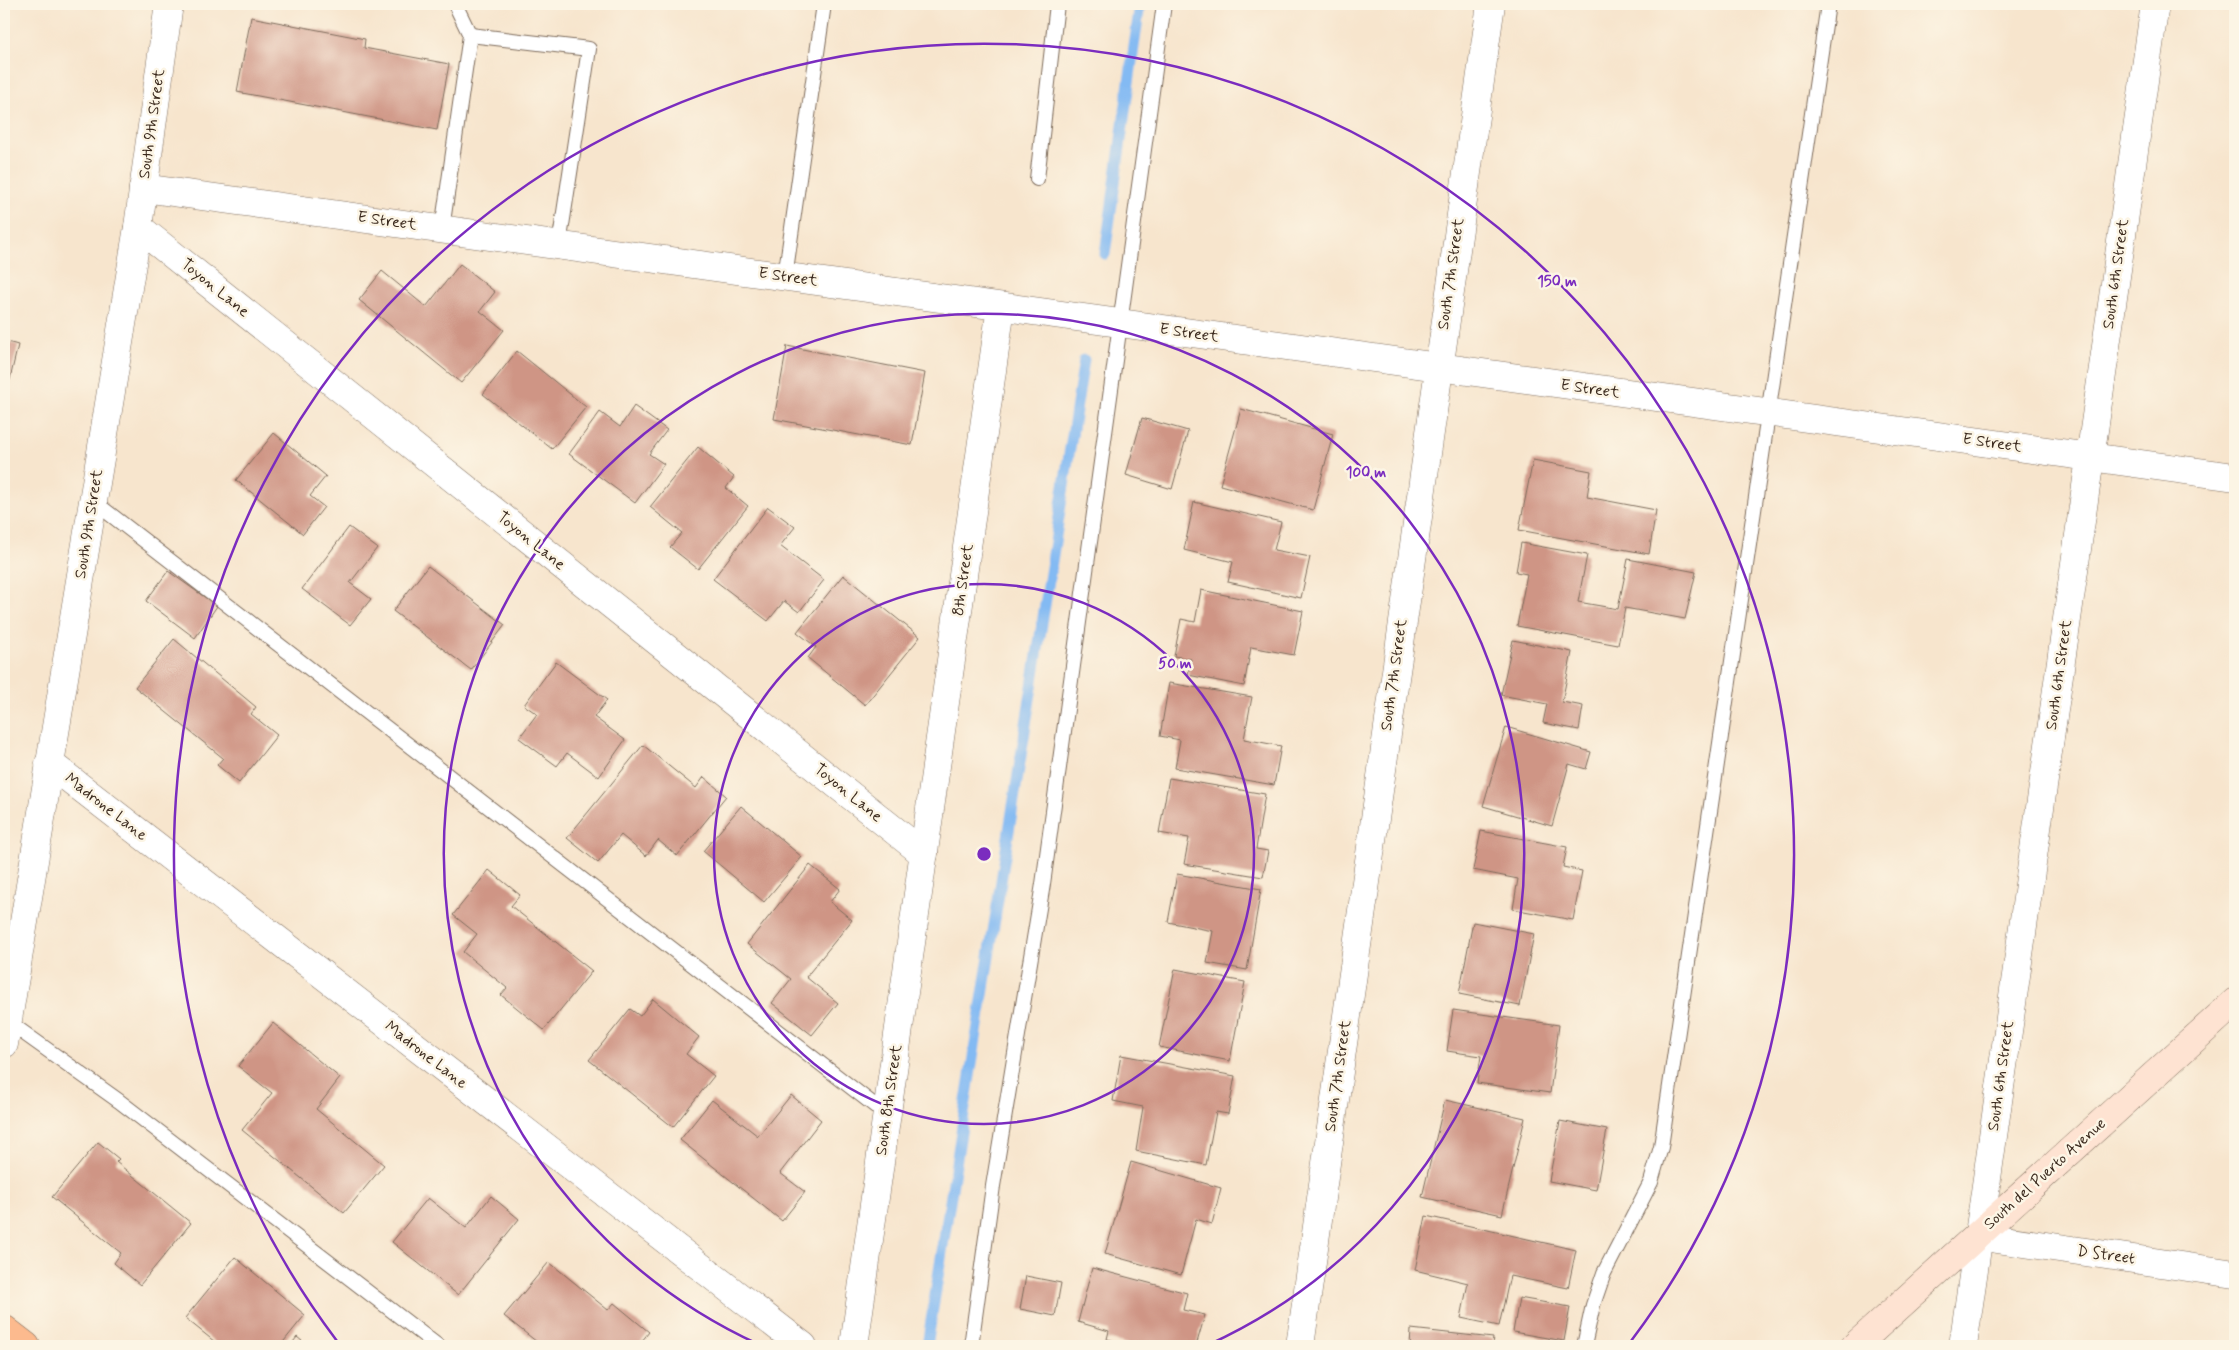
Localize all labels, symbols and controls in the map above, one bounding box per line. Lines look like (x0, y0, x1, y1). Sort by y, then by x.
street label: South 9th Street (134, 67, 170, 180)
street label: E Street (356, 206, 418, 236)
street label: South 7th Street (1433, 216, 1469, 331)
street label: South 6th Street (2098, 217, 2134, 330)
street label: Toyon Lane (176, 254, 254, 322)
street label: E Street (757, 262, 819, 292)
text: 150 m (1537, 272, 1577, 292)
street label: E Street (1158, 318, 1220, 348)
street label: E Street (1559, 374, 1621, 404)
street label: E Street (1961, 428, 2023, 458)
text: 100 m (1346, 463, 1386, 483)
street label: South 9th Street (70, 467, 108, 580)
street label: Toyon Lane (492, 507, 570, 575)
street label: 8th Street (948, 542, 979, 617)
street label: South 7th Street (1376, 617, 1412, 732)
street label: South 6th Street (2041, 618, 2077, 731)
text: 50 m (1158, 654, 1192, 674)
street label: Toyon Lane (809, 759, 887, 827)
street label: Madrone Lane (60, 768, 152, 846)
centre of rings (975, 845, 993, 863)
street label: Madrone Lane (380, 1016, 472, 1094)
street label: South 7th Street (1320, 1018, 1356, 1133)
street label: South 6th Street (1983, 1019, 2019, 1132)
street label: South 8th Street (871, 1043, 907, 1157)
street label: South del Puerto Avenue (1979, 1113, 2111, 1235)
street label: D Street (2076, 1241, 2136, 1269)

